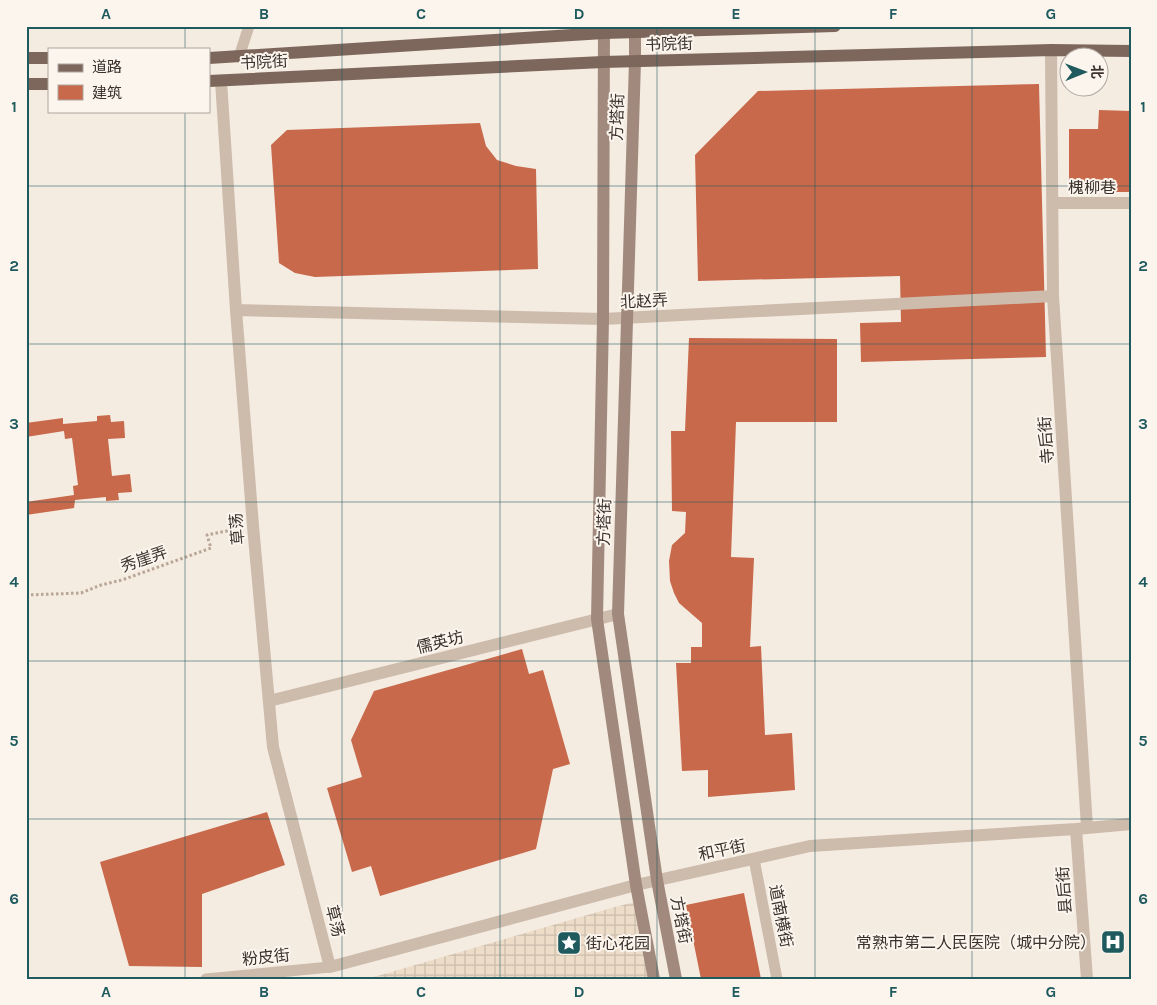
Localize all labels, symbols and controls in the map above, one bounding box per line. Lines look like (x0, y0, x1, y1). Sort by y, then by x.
text: A (101, 4, 111, 23)
text: B (259, 4, 269, 23)
text: C (416, 4, 426, 23)
text: D (574, 4, 585, 23)
text: E (731, 4, 741, 23)
text: F (889, 4, 898, 23)
text: G (1046, 4, 1056, 23)
street label: 书院街 (645, 34, 693, 54)
legend (48, 48, 210, 112)
north arrow (1060, 48, 1110, 98)
street label: 书院街 (240, 51, 288, 73)
text: 道路 (92, 58, 122, 76)
text: 北 (1088, 65, 1105, 79)
text: 建筑 (92, 84, 122, 102)
street label: 方塔街 (607, 93, 627, 141)
text: 1 (11, 97, 17, 116)
text: 1 (1140, 97, 1146, 116)
street label: 槐柳巷 (1068, 178, 1116, 197)
text: 2 (9, 256, 19, 275)
text: 2 (1138, 256, 1148, 275)
street label: 北赵弄 (620, 290, 668, 312)
text: 3 (9, 414, 19, 433)
text: 3 (1138, 414, 1148, 433)
street label: 寺后街 (1035, 415, 1057, 465)
street label: 方塔街 (594, 498, 614, 546)
street label: 草荡 (226, 512, 248, 546)
street label: 秀崖弄 (118, 542, 170, 576)
text: 4 (9, 572, 19, 591)
text: 4 (1138, 572, 1148, 591)
street label: 儒英坊 (414, 627, 466, 657)
text: 5 (9, 731, 19, 750)
text: 5 (1138, 731, 1148, 750)
street label: 和平街 (697, 836, 747, 864)
street label: 县后街 (1053, 865, 1075, 915)
street label: 道南横街 (766, 883, 796, 949)
text: 6 (9, 889, 19, 908)
text: 6 (1138, 889, 1148, 908)
street label: 方塔街 (667, 895, 695, 945)
street label: 草荡 (322, 903, 348, 939)
hospital icon: 常熟市第二人民医院（城中分院） (1100, 929, 1126, 955)
place icon: 街心花园 (556, 930, 582, 956)
place label: 常熟市第二人民医院（城中分院） (856, 933, 1096, 952)
place label: 街心花园 (586, 934, 650, 953)
street label: 粉皮街 (241, 945, 291, 969)
text: A (101, 982, 111, 1001)
text: B (259, 982, 269, 1001)
text: C (416, 982, 426, 1001)
text: D (574, 982, 585, 1001)
text: E (731, 982, 741, 1001)
text: F (889, 982, 898, 1001)
text: G (1046, 982, 1056, 1001)

